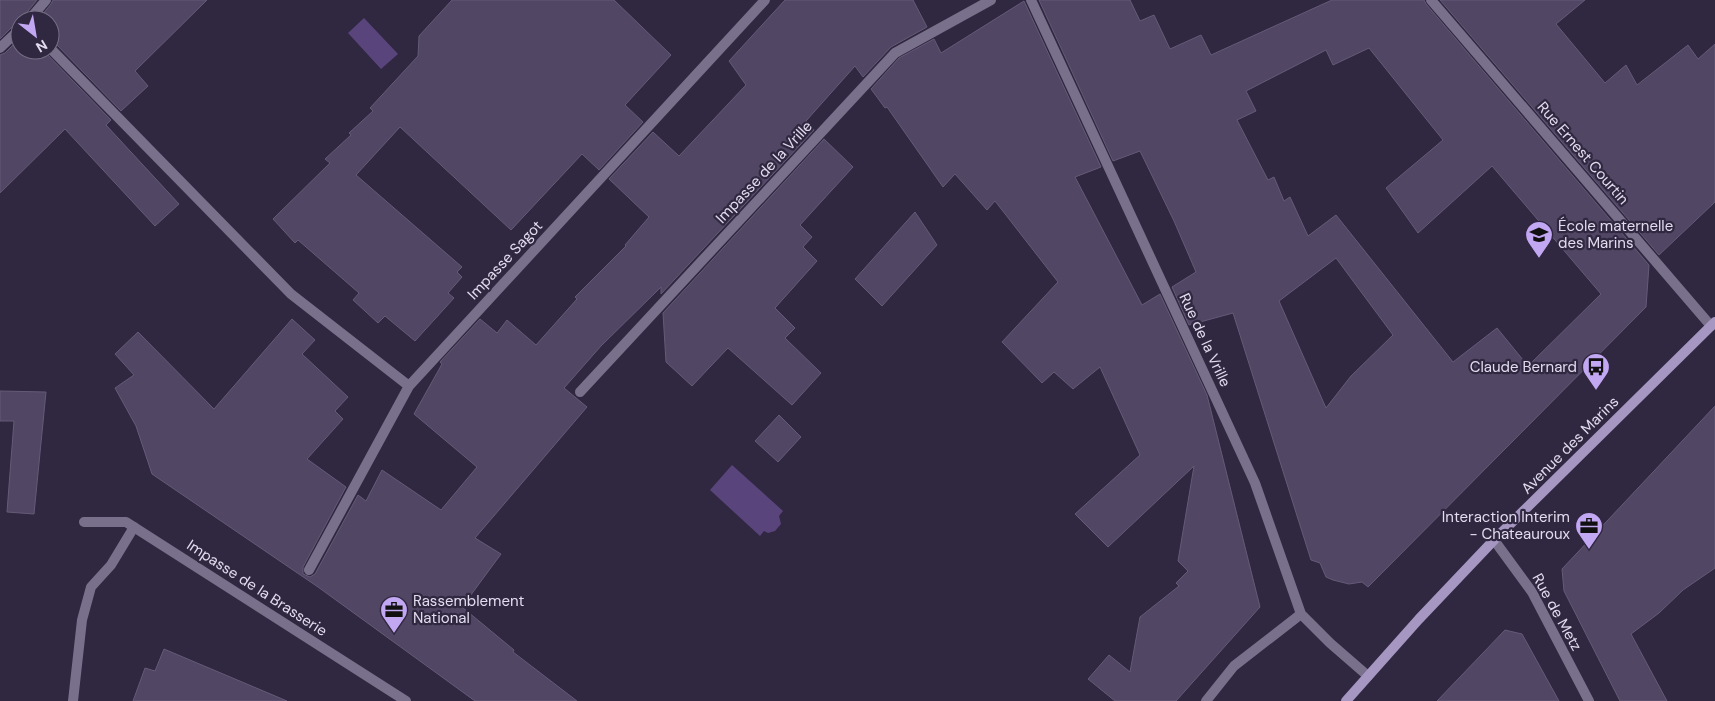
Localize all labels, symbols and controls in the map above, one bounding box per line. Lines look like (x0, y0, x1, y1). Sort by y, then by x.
north arrow (10, 10, 60, 60)
text: N (33, 36, 51, 56)
street label: Rue Ernest Courtin (1533, 97, 1633, 209)
street label: Impasse de la Vrille (711, 116, 817, 228)
street label: Impasse Sagot (463, 216, 547, 304)
place label: École maternelle des Marins (1558, 216, 1673, 253)
school or university icon: École maternelle des Marins (1524, 220, 1554, 259)
street label: Rue de la Vrille (1175, 290, 1235, 390)
bus stop icon: Claude Bernard (1581, 352, 1611, 391)
place label: Claude Bernard (1470, 357, 1577, 377)
street label: Avenue des Marins (1517, 392, 1623, 498)
place label: Interaction Interim - Chateauroux (1442, 507, 1571, 544)
office icon: Interaction Interim - Chateauroux (1574, 511, 1604, 550)
street label: Impasse de la Brasserie (183, 535, 331, 641)
street label: Rue de Metz (1528, 570, 1587, 654)
place label: Rassemblement National (413, 591, 525, 628)
office icon: Rassemblement National (379, 595, 409, 634)

